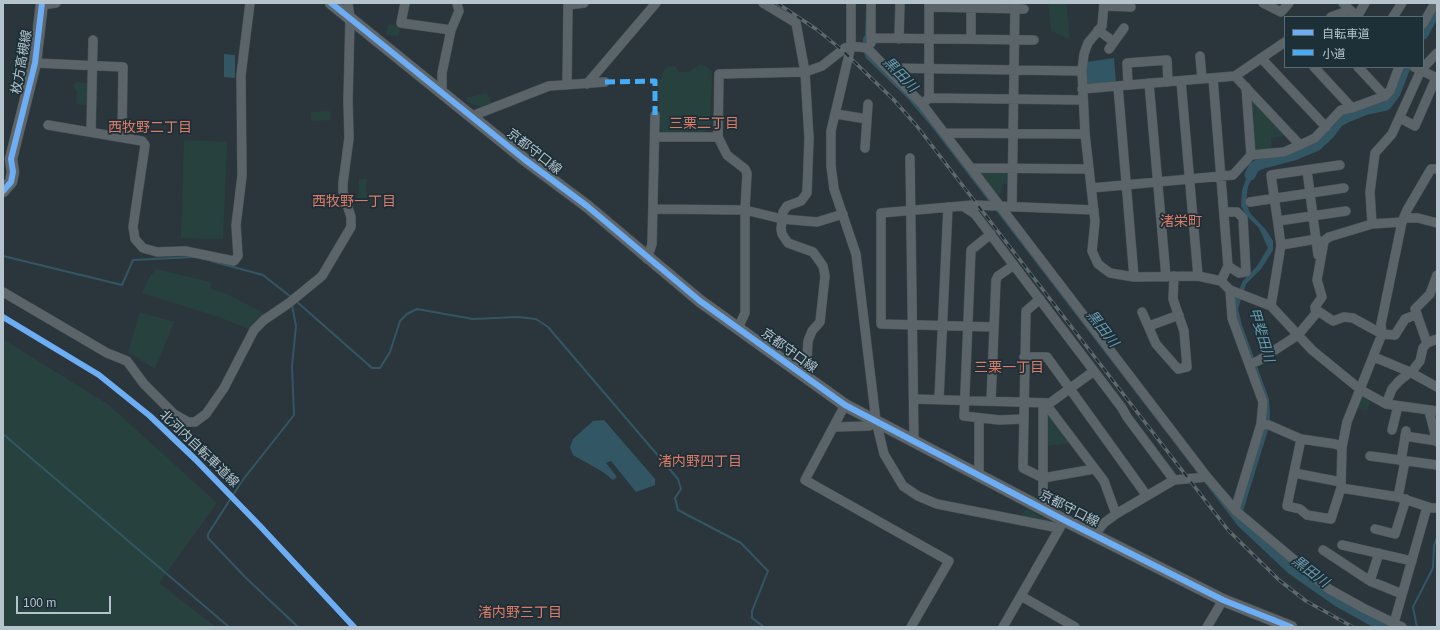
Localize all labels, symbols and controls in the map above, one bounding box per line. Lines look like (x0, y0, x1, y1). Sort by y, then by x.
legend (1284, 16, 1424, 68)
text: 自転車道 (1322, 27, 1370, 41)
street label: 枚方高槻線 (9, 29, 35, 95)
text: 小道 (1322, 47, 1346, 61)
water label: 黒田川 (879, 54, 921, 96)
district label: 三栗二丁目 (669, 116, 739, 132)
district label: 西牧野二丁目 (108, 120, 192, 136)
street label: 京都守口線 (504, 126, 564, 178)
district label: 西牧野一丁目 (312, 194, 396, 210)
district label: 渚栄町 (1160, 214, 1202, 230)
water label: 甲斐田川 (1245, 306, 1277, 364)
water label: 黒田川 (1082, 307, 1122, 351)
street label: 京都守口線 (758, 326, 820, 376)
district label: 三栗一丁目 (974, 360, 1044, 376)
street label: 北河内自転車道線 (156, 407, 242, 491)
district label: 渚内野四丁目 (658, 454, 742, 470)
street label: 京都守口線 (1037, 487, 1101, 531)
water label: 黒田川 (1288, 553, 1332, 591)
scale bar (18, 588, 113, 614)
text: 100 m (23, 596, 56, 610)
district label: 渚内野三丁目 (478, 605, 562, 621)

